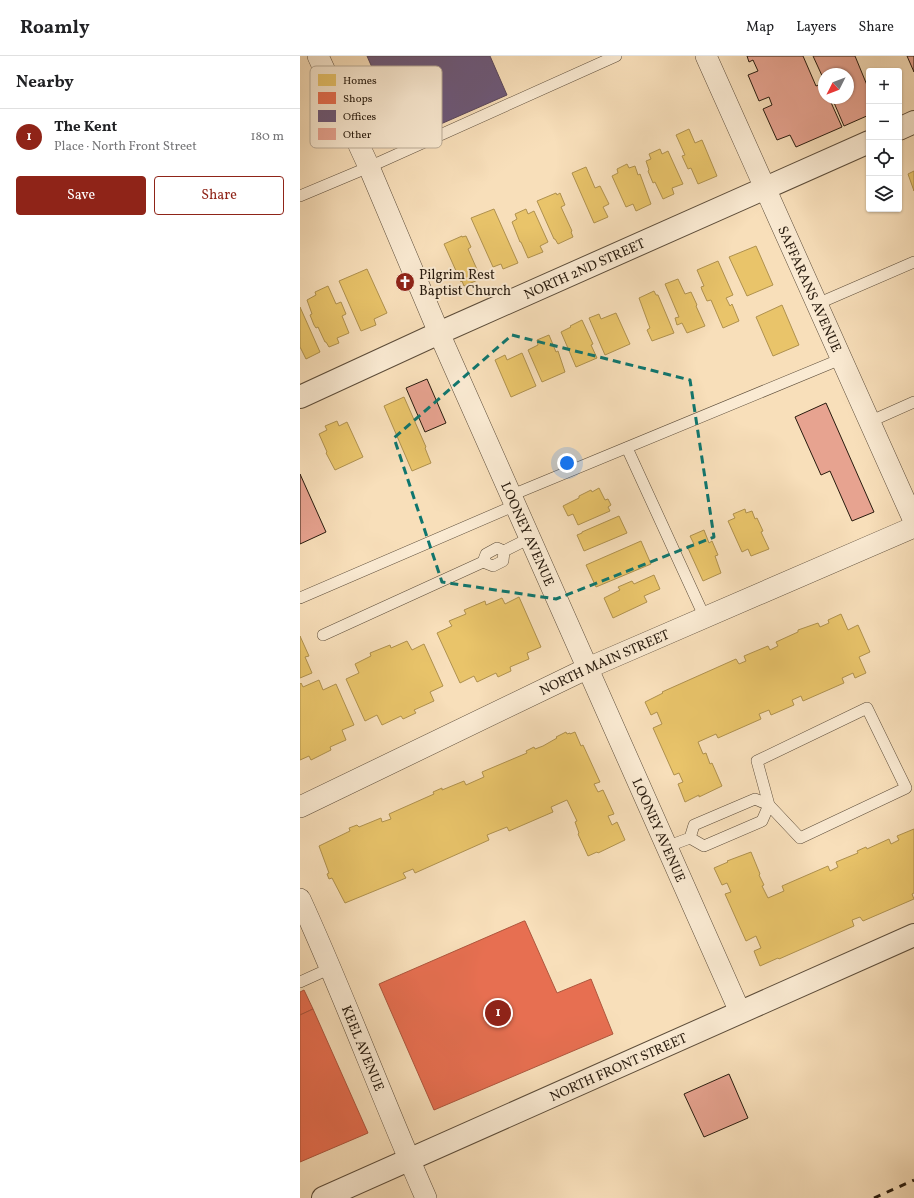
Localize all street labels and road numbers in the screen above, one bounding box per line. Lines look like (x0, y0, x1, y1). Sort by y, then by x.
street label: SAFFARANS AVENUE (772, 223, 845, 356)
street label: NORTH 2ND STREET (521, 235, 648, 305)
street label: LOONEY AVENUE (495, 479, 558, 590)
street label: NORTH MAIN STREET (537, 626, 673, 701)
street label: LOONEY AVENUE (627, 776, 689, 886)
street label: KEEL AVENUE (336, 1003, 388, 1094)
street label: NORTH FRONT STREET (547, 1029, 690, 1107)

